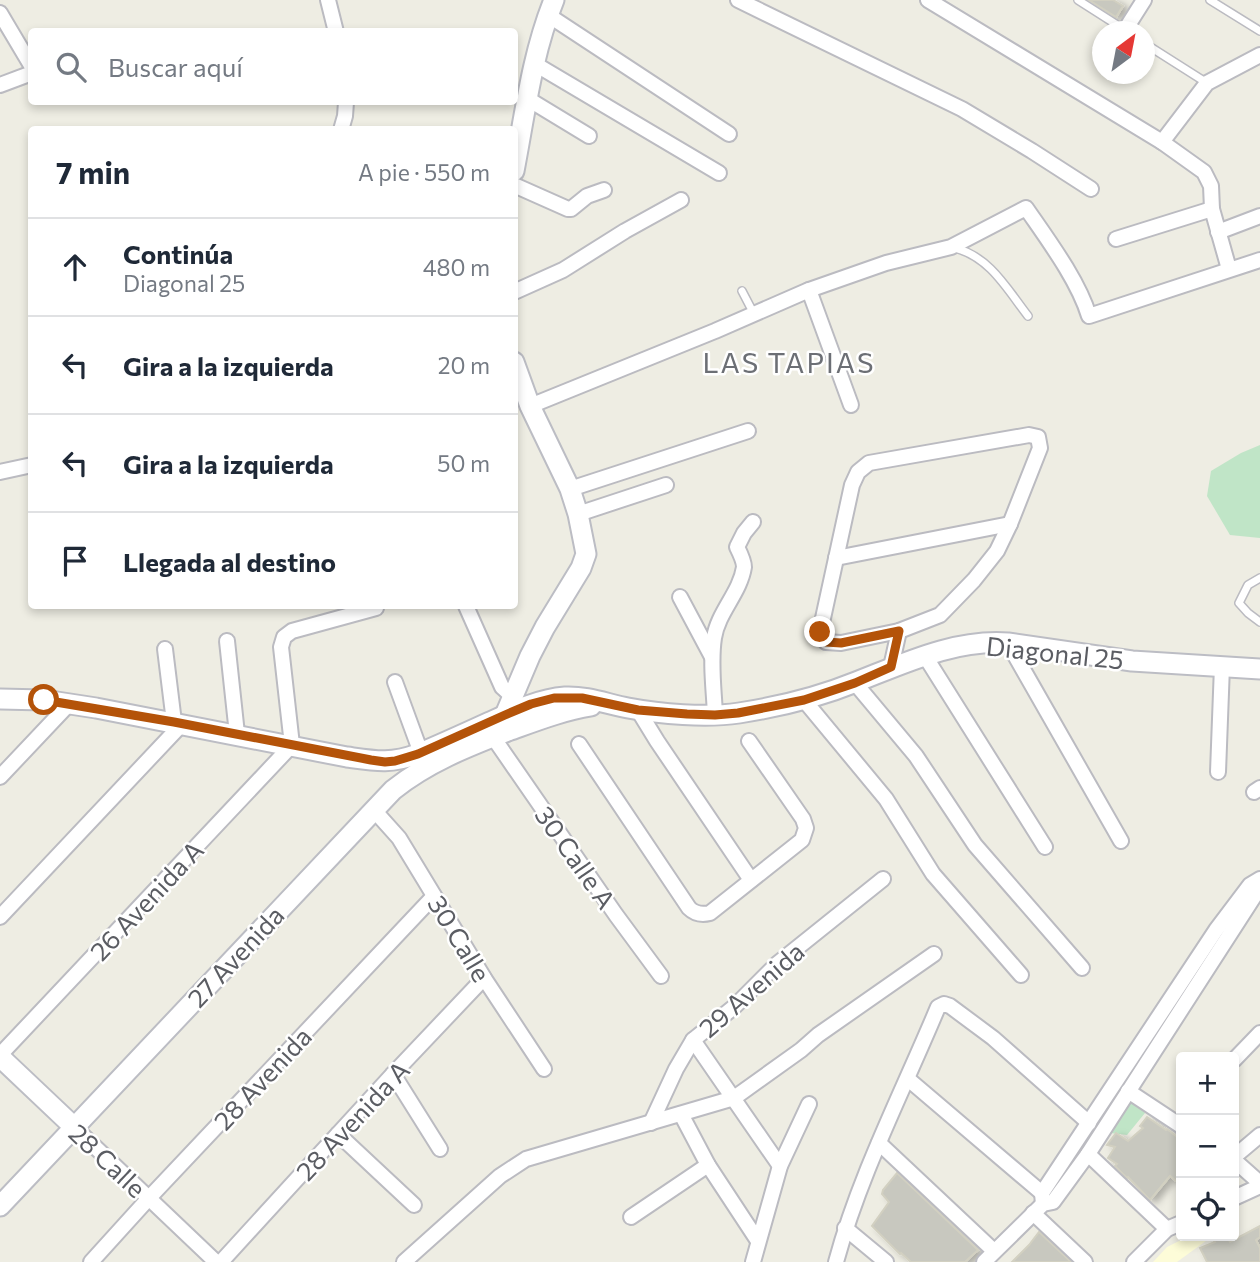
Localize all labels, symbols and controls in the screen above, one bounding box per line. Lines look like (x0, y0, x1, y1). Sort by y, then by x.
north arrow (1092, 21, 1155, 84)
search box (28, 28, 518, 105)
icon: search (52, 48, 90, 86)
text: Buscar aquí (108, 51, 243, 82)
text: 7 min (56, 153, 130, 190)
text: A pie · 550 m (358, 158, 490, 186)
text: Continúa (123, 238, 233, 269)
icon: ahead (56, 248, 94, 286)
text: 480 m (423, 253, 490, 281)
text: Diagonal 25 (123, 269, 245, 297)
district label: LAS TAPIAS (702, 345, 876, 379)
icon: left (56, 346, 94, 384)
text: Gira a la izquierda (123, 350, 334, 381)
text: 20 m (438, 351, 490, 379)
icon: left (56, 444, 94, 482)
text: Gira a la izquierda (123, 448, 334, 479)
text: 50 m (437, 449, 490, 477)
icon: arrive (56, 542, 94, 580)
text: Llegada al destino (123, 546, 336, 577)
route end (804, 616, 835, 647)
street label: Diagonal 25 (985, 629, 1125, 675)
route start (28, 684, 59, 715)
street label: 30 Calle A (529, 800, 623, 914)
street label: 26 Avenida A (83, 834, 209, 966)
street label: 30 Calle (422, 889, 498, 987)
street label: 27 Avenida (180, 899, 290, 1013)
street label: 29 Avenida (692, 935, 810, 1043)
street label: 28 Avenida (207, 1020, 317, 1136)
map controls (1176, 1052, 1239, 1241)
button: + (1176, 1052, 1239, 1115)
street label: 28 Avenida A (289, 1054, 415, 1186)
button: − (1176, 1115, 1239, 1178)
street label: 28 Calle (63, 1117, 153, 1203)
button: locate (1176, 1178, 1239, 1241)

